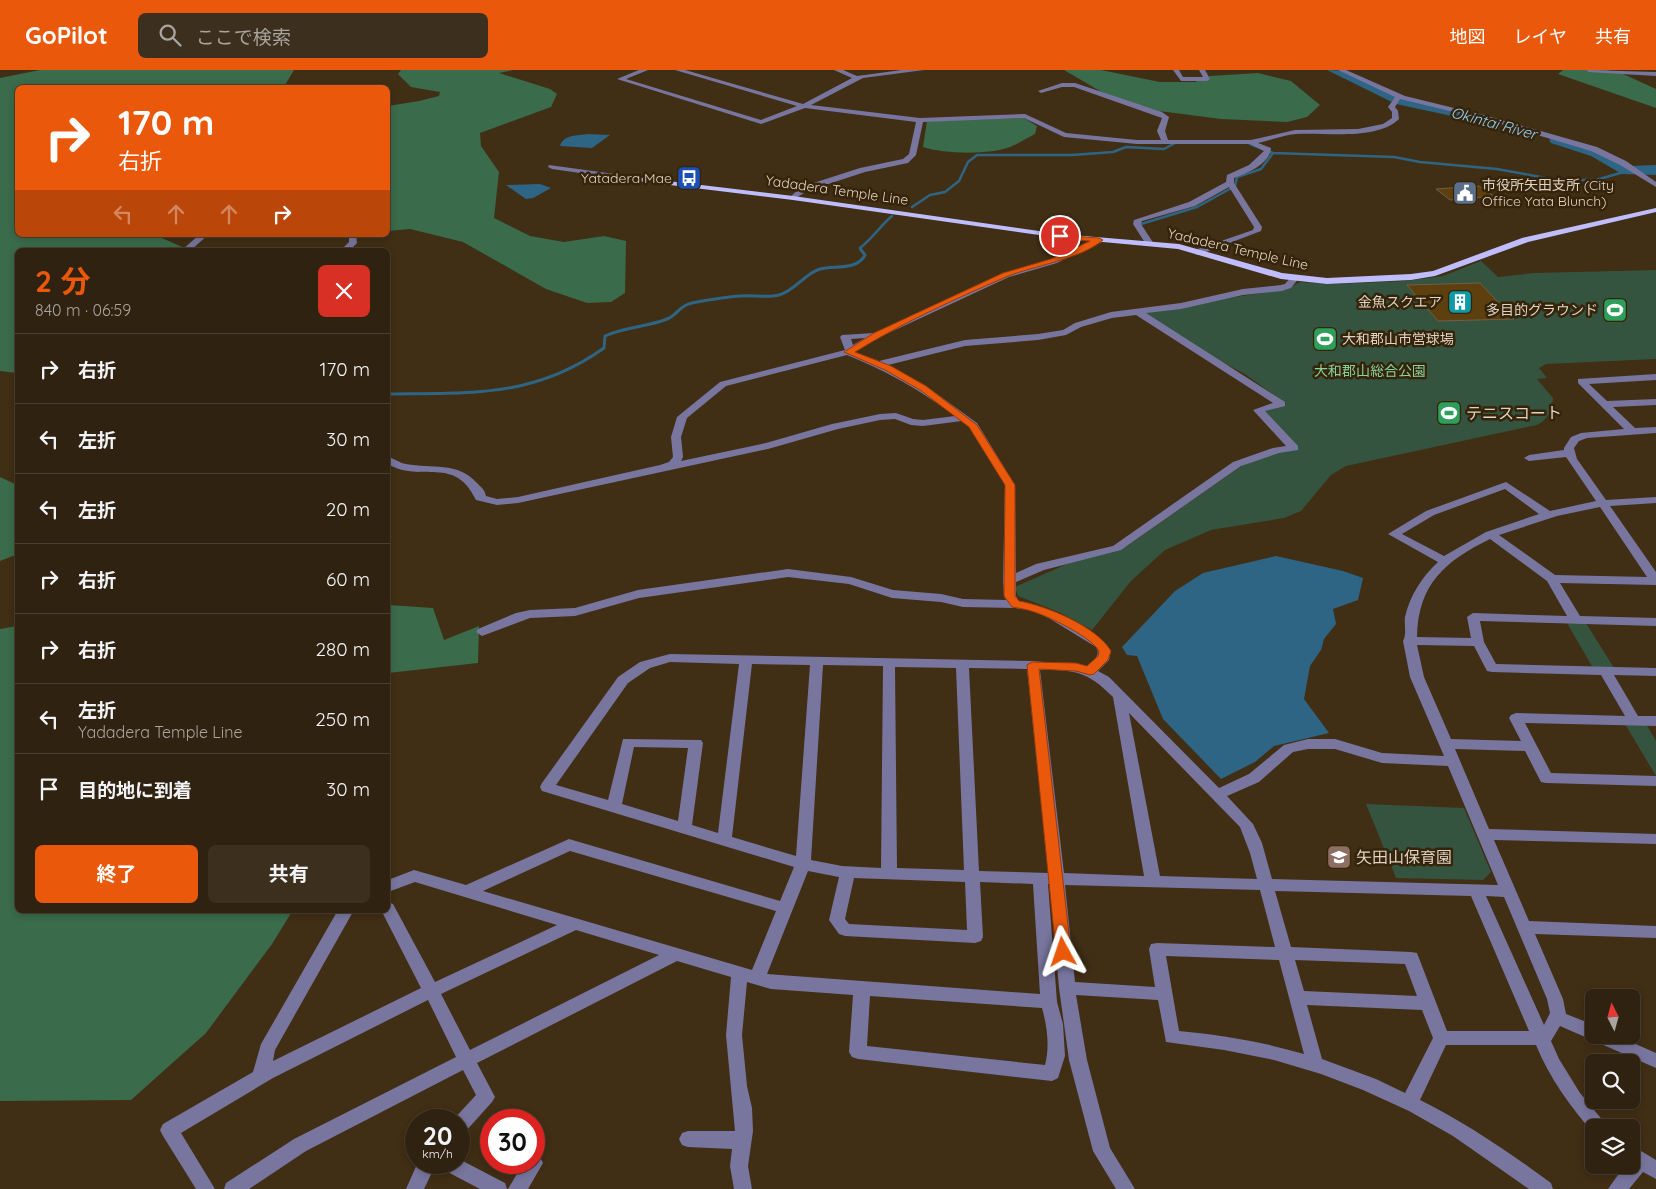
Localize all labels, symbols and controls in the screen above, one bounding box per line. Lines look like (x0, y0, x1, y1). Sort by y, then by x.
search box (138, 13, 488, 58)
text: GoPilot (25, 20, 108, 50)
icon: search (156, 21, 184, 49)
text: ここで検索 (196, 25, 291, 49)
text: 地図 (1450, 25, 1486, 48)
text: レイヤ (1514, 25, 1567, 48)
text: 共有 (1595, 25, 1631, 48)
text: 170 m (118, 100, 214, 144)
water label: Okintai River (1449, 102, 1541, 144)
icon: right (35, 105, 100, 170)
text: 右折 (118, 147, 162, 175)
bus stop icon: Yatadera Mae (676, 165, 702, 191)
place label: Yatadera Mae (581, 169, 672, 187)
street label: Yadadera Temple Line (764, 171, 910, 209)
place label: 市役所矢田支所 (City Office Yata Blunch) (1482, 176, 1614, 210)
public building icon: 市役所矢田支所 (City Office Yata Blunch) (1452, 180, 1478, 206)
icon: left (109, 200, 137, 228)
icon: ahead (162, 200, 190, 228)
icon: ahead (215, 200, 243, 228)
icon: right (268, 200, 296, 228)
pin (1039, 215, 1081, 257)
icon: arrive (1046, 222, 1074, 250)
street label: Yadadera Temple Line (1166, 224, 1310, 274)
text: 2 分 (35, 262, 90, 300)
button: close (318, 265, 370, 317)
building icon: 金魚スクエア (1447, 289, 1473, 315)
place label: 金魚スクエア (1358, 293, 1442, 311)
sports icon: 多目的グラウンド (1602, 297, 1628, 323)
text: 840 m · 06:59 (35, 300, 131, 320)
place label: 多目的グラウンド (1486, 301, 1598, 319)
sports icon: 大和郡山市営球場 (1312, 326, 1338, 352)
place label: 大和郡山市営球場 (1342, 330, 1454, 348)
icon: right (35, 355, 63, 383)
text: 170 m (319, 357, 370, 381)
text: 右折 (78, 358, 116, 382)
park label: 大和郡山総合公園 (1314, 362, 1426, 380)
sports icon: テニスコート (1436, 400, 1462, 426)
place label: テニスコート (1466, 403, 1562, 423)
icon: left (35, 425, 63, 453)
text: 30 m (326, 427, 370, 451)
text: 左折 (78, 428, 116, 452)
icon: left (35, 495, 63, 523)
text: 20 m (326, 497, 370, 521)
text: 左折 (78, 498, 116, 522)
icon: right (35, 565, 63, 593)
text: 60 m (326, 567, 370, 591)
text: 右折 (78, 568, 116, 592)
icon: right (35, 635, 63, 663)
text: 280 m (315, 637, 370, 661)
text: 右折 (78, 638, 116, 662)
text: 左折 (78, 698, 116, 722)
icon: left (35, 705, 63, 733)
text: 250 m (315, 707, 370, 731)
text: Yadadera Temple Line (78, 722, 243, 742)
icon: arrive (35, 775, 63, 803)
text: 30 m (326, 777, 370, 801)
text: 目的地に到着 (78, 778, 192, 802)
school or university icon: 矢田山保育園 (1326, 844, 1352, 870)
button: 終了 (35, 845, 198, 903)
button: 共有 (208, 845, 370, 903)
place label: 矢田山保育園 (1356, 847, 1452, 867)
position arrow (1036, 925, 1088, 977)
north arrow (1585, 989, 1640, 1044)
map controls (1585, 989, 1640, 1174)
button: search (1585, 1054, 1640, 1109)
speed limit sign: 30 (480, 1109, 545, 1174)
button: layers (1585, 1119, 1640, 1174)
text: 20 (423, 1120, 452, 1151)
text: km/h (422, 1146, 453, 1161)

